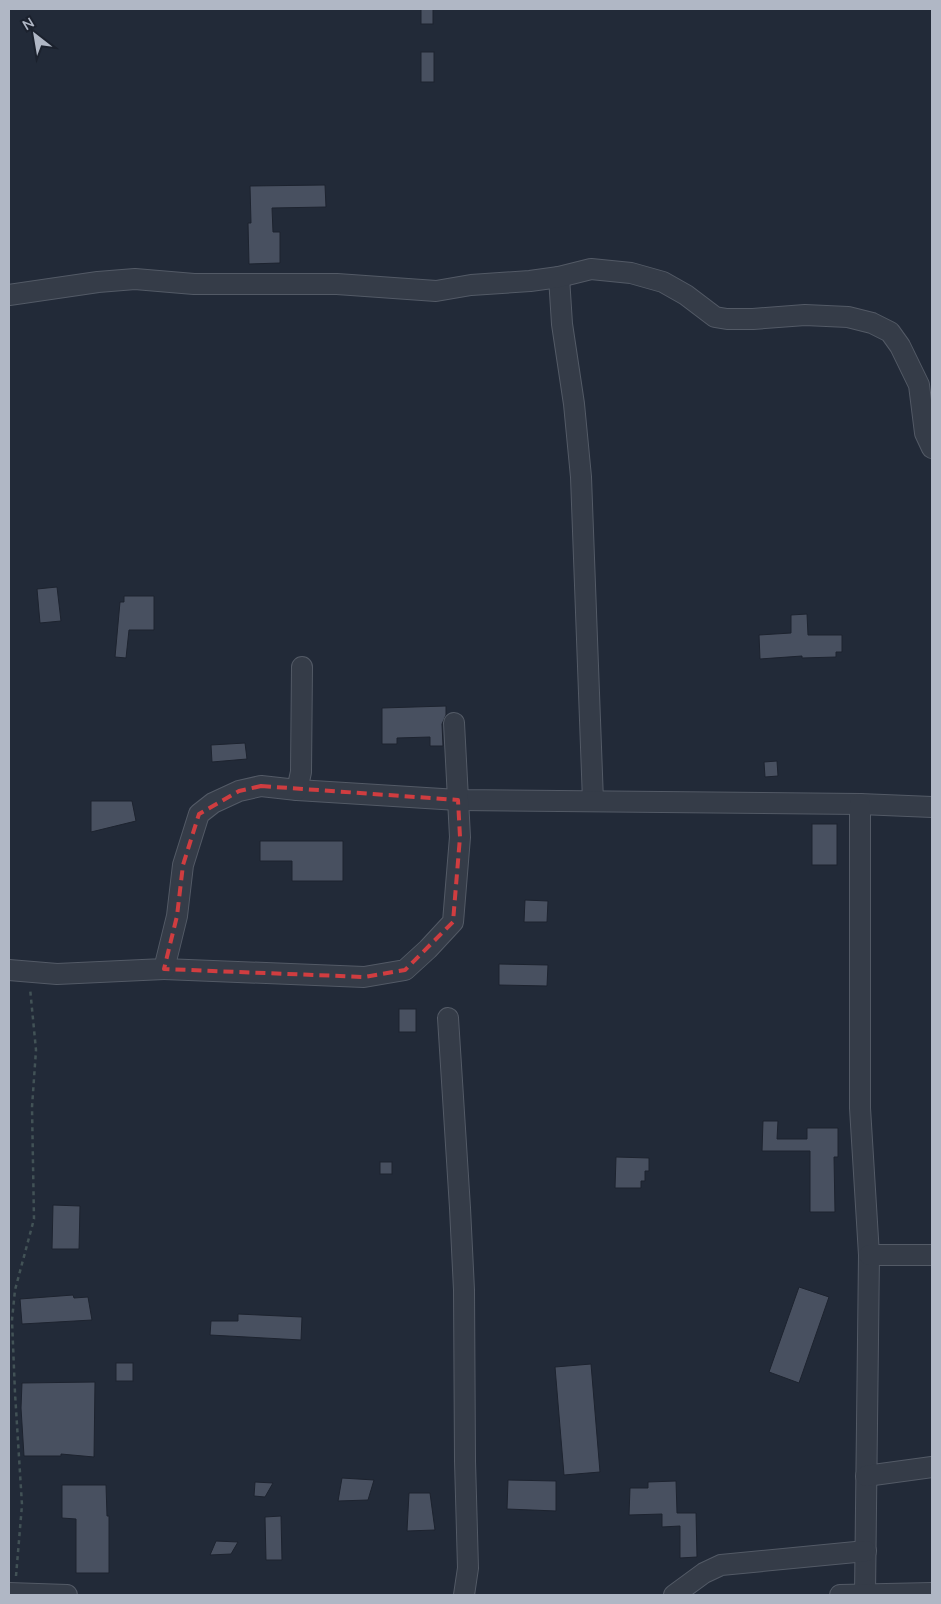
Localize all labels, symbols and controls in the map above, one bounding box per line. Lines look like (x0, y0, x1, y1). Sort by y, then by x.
north arrow (10, 10, 60, 60)
text: N (19, 13, 37, 34)

